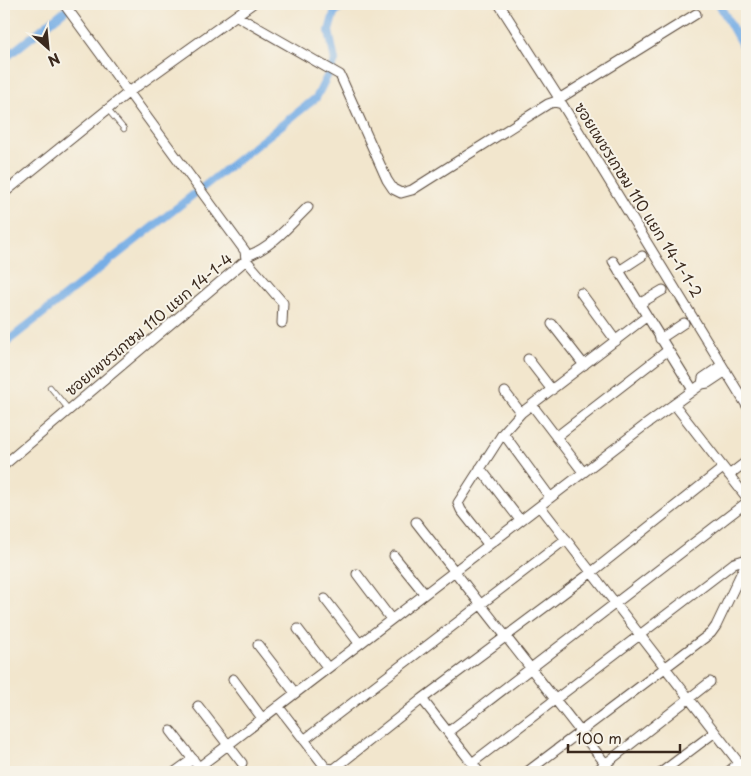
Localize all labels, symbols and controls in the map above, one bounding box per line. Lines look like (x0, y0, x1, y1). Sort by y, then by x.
north arrow (22, 22, 72, 72)
text: N (44, 48, 64, 72)
street label: ซอยเพชรเกษม 110 แยก 14-1-1-2 (570, 97, 709, 301)
street label: ซอยเพชรเกษม 110 แยก 14-1-4 (59, 247, 237, 401)
scale bar (568, 721, 681, 753)
text: 100 m (576, 726, 622, 749)

